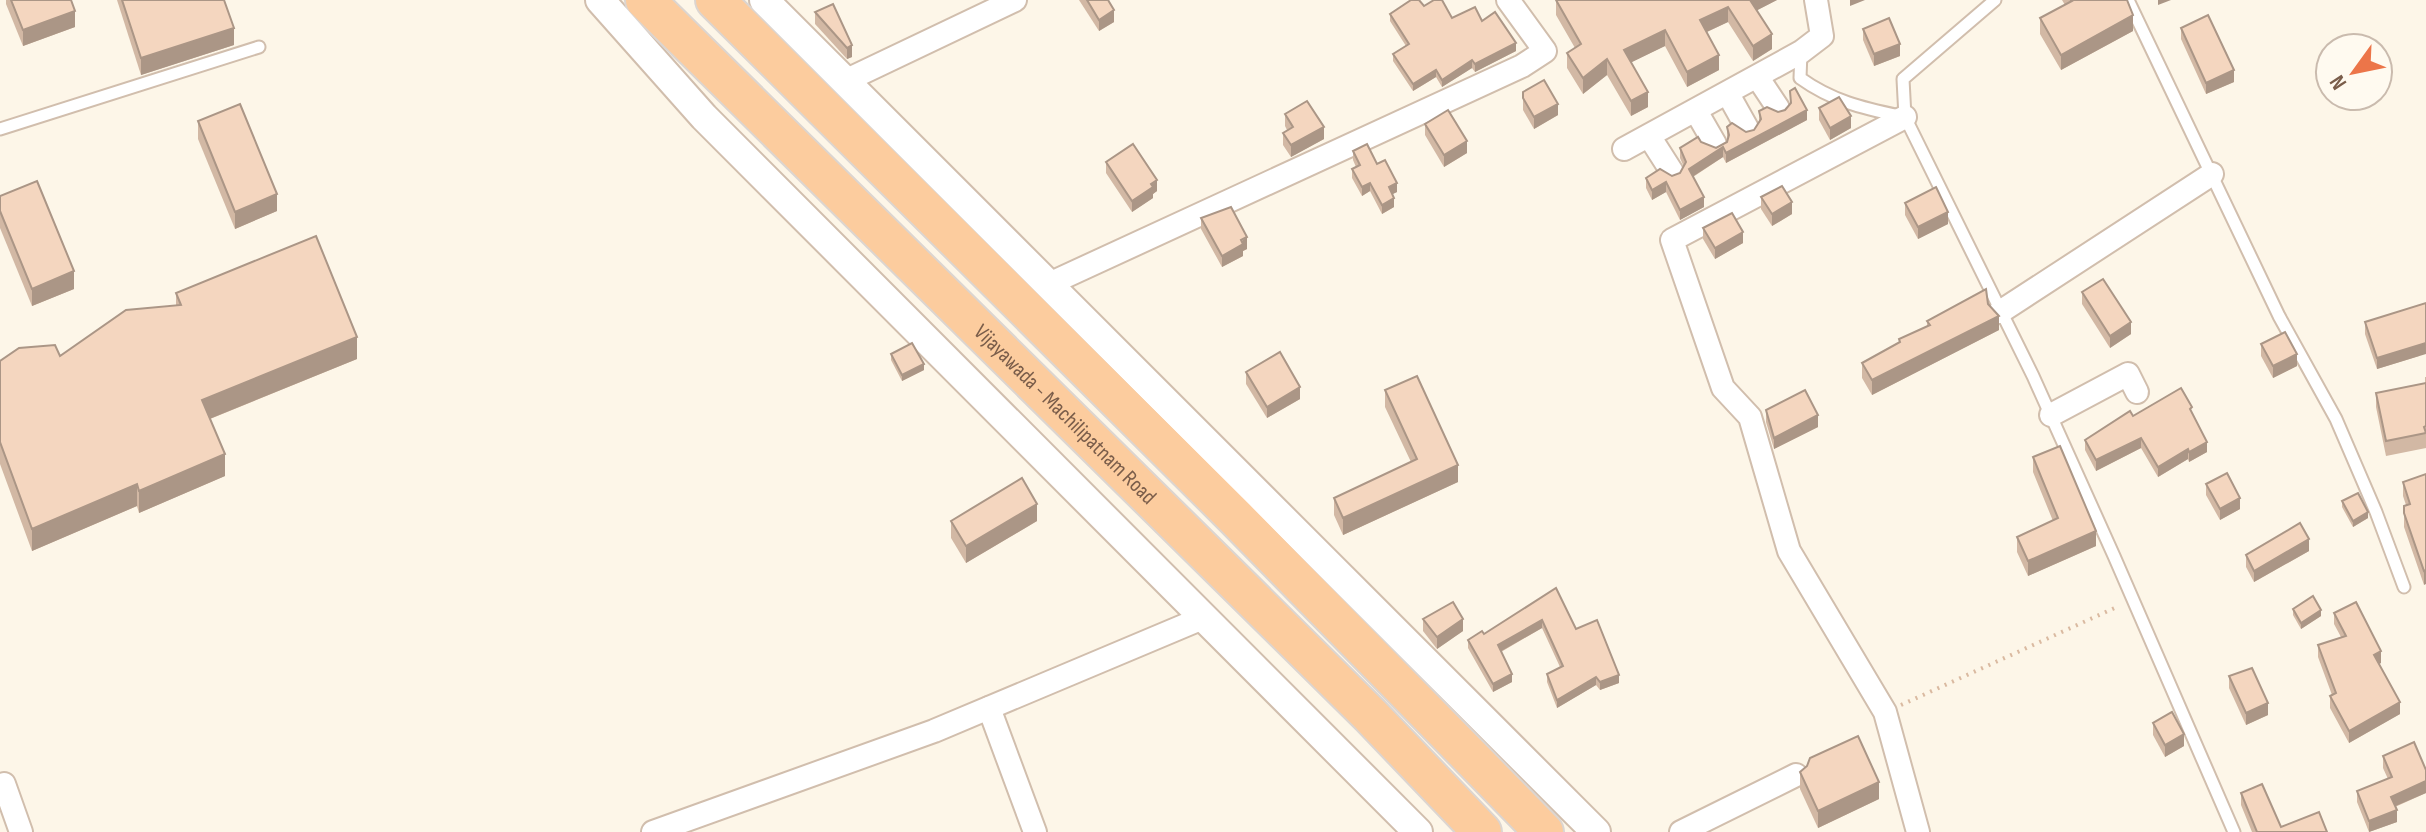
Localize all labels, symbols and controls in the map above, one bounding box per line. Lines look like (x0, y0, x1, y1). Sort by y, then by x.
north arrow (2314, 32, 2394, 112)
text: N (2324, 70, 2353, 94)
street label: Vijayawada - Machilipatnam Road (968, 319, 1162, 510)

